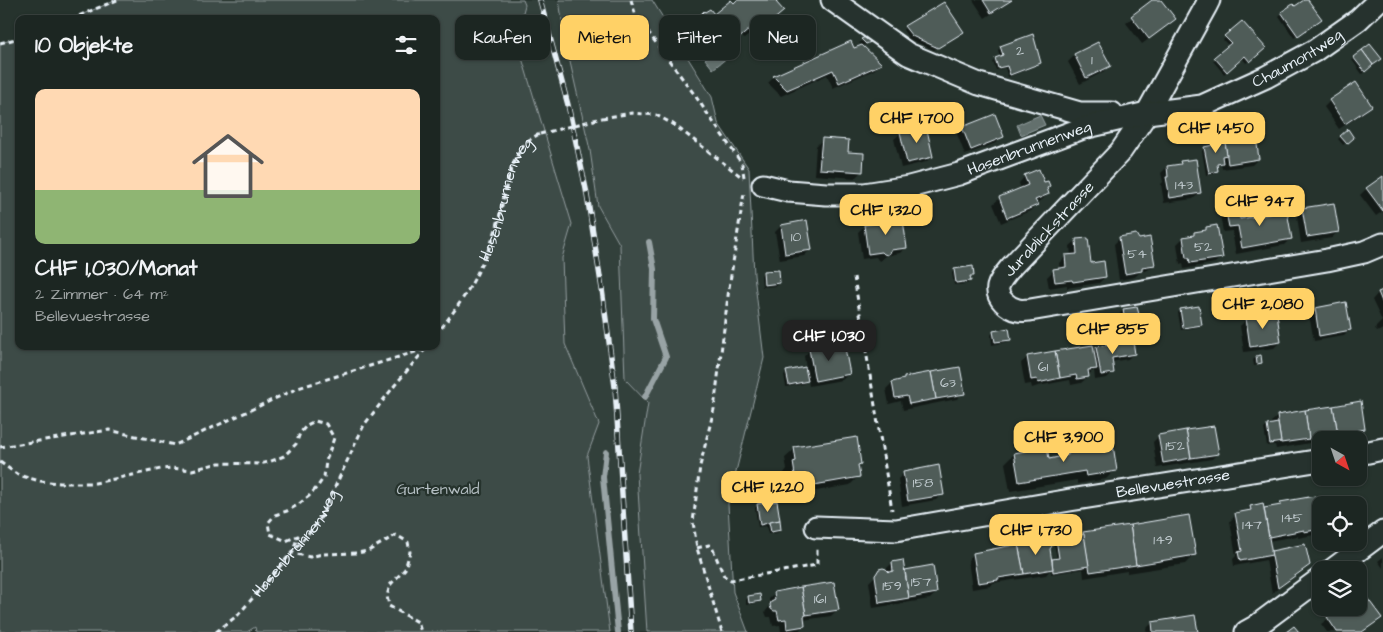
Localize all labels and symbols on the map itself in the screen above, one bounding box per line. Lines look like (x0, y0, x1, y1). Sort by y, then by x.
street label: Chaumontweg (1248, 23, 1347, 93)
house number: 2 (1016, 41, 1024, 61)
house number: 1 (1091, 50, 1093, 70)
pin: CHF 1,700 (860, 102, 974, 144)
pin: CHF 1,450 (1159, 112, 1273, 154)
street label: Hasenbrunnenweg (964, 115, 1094, 181)
street label: Hasenbrunnenweg (473, 132, 538, 265)
house number: 143 (1175, 175, 1193, 195)
street label: Jurablickstrasse (999, 176, 1099, 282)
pin: CHF 947 (1214, 184, 1306, 227)
pin: CHF 1,320 (829, 194, 943, 236)
house number: 10 (791, 227, 801, 247)
house number: 52 (1194, 237, 1212, 257)
house number: 54 (1127, 244, 1147, 264)
pin: CHF 2,080 (1206, 288, 1320, 330)
pin: CHF 855 (1067, 312, 1159, 355)
pin: CHF 1,030 (772, 320, 886, 362)
house number: 61 (1038, 357, 1048, 377)
house number: 63 (940, 373, 956, 393)
pin: CHF 3,900 (1007, 420, 1121, 463)
north arrow (1312, 431, 1368, 486)
house number: 152 (1165, 436, 1185, 456)
street label: Bellevuestrasse (1115, 464, 1232, 503)
pin: CHF 1,220 (711, 470, 825, 513)
house number: 158 (913, 473, 933, 493)
park label: Gurtenwald (397, 478, 479, 500)
street label: Hasenbrunnenweg (247, 486, 344, 602)
house number: 145 (1281, 508, 1303, 528)
pin: CHF 1,730 (979, 514, 1093, 556)
house number: 147 (1242, 515, 1262, 535)
house number: 149 (1153, 530, 1173, 550)
house number: 157 (911, 572, 932, 592)
house number: 159 (882, 576, 902, 596)
house number: 161 (814, 589, 826, 609)

